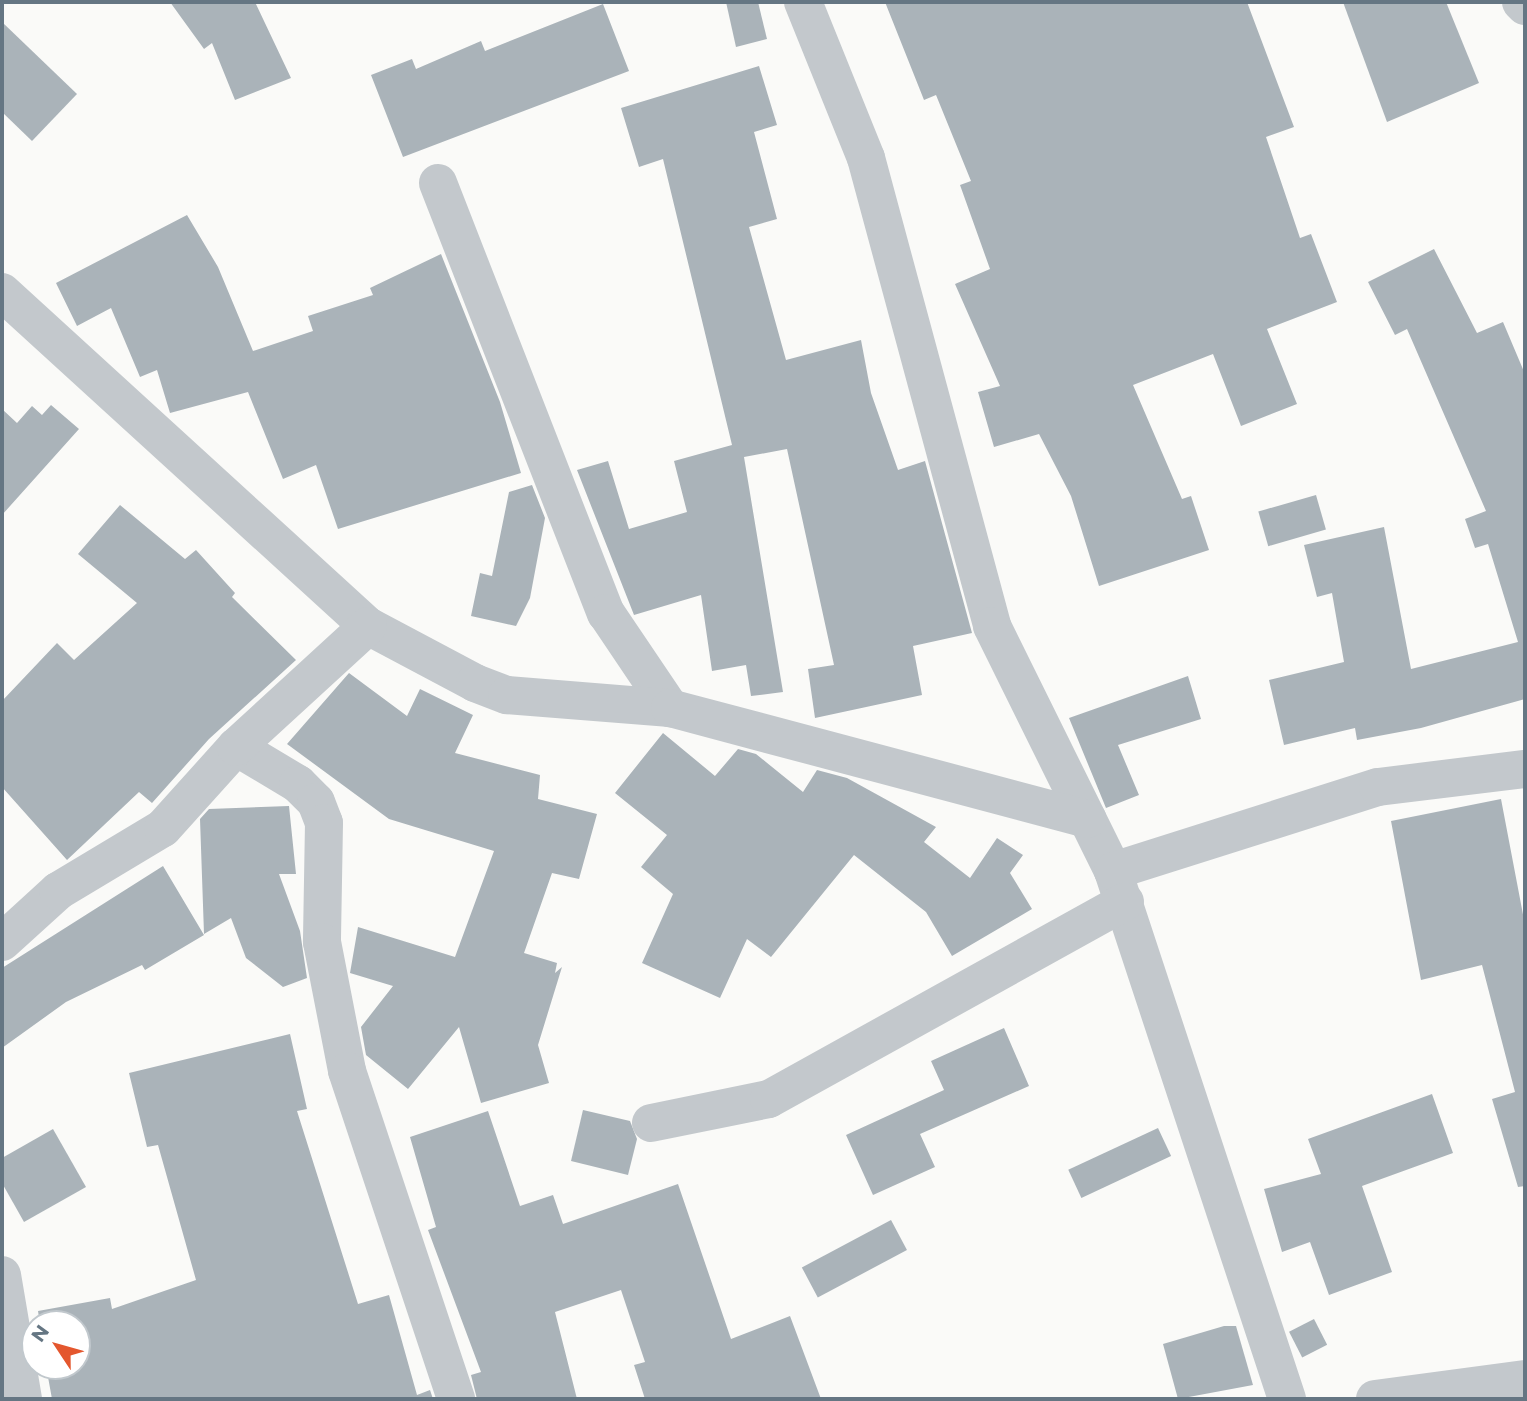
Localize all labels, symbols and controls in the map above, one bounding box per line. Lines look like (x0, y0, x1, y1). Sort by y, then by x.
north arrow (21, 1310, 91, 1380)
text: N (26, 1321, 54, 1347)

